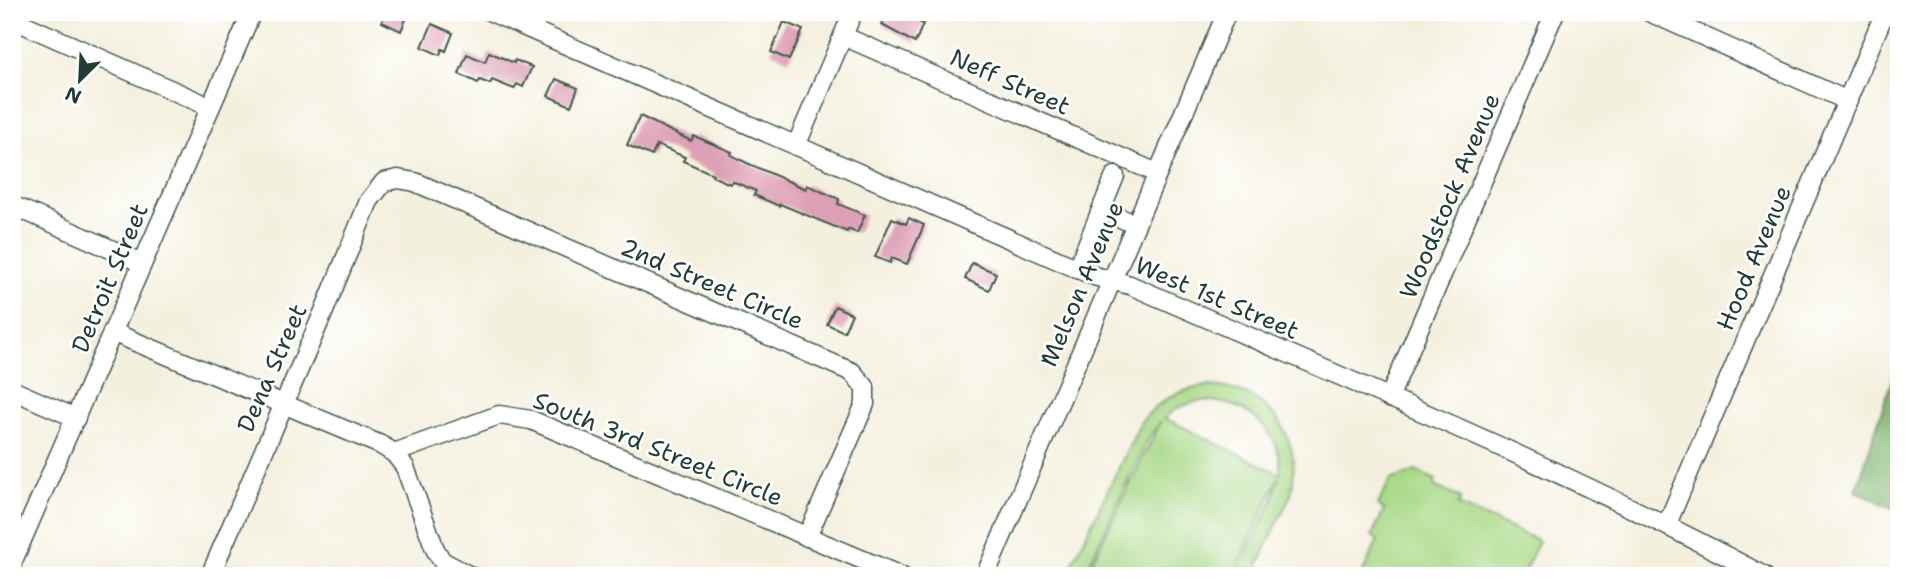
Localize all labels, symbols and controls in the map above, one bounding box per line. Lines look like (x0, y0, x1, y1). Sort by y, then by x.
street label: Neff Street (945, 41, 1075, 123)
north arrow (46, 46, 116, 116)
text: N (61, 81, 85, 110)
street label: Woodstock Avenue (1392, 88, 1508, 304)
street label: Hood Avenue (1709, 181, 1799, 335)
street label: Melson Avenue (1033, 196, 1131, 372)
street label: Detroit Street (64, 198, 156, 358)
street label: 2nd Street Circle (616, 231, 808, 337)
street label: West 1st Street (1130, 249, 1304, 347)
street label: Dena Street (229, 299, 315, 437)
street label: South 3rd Street Circle (528, 384, 788, 514)

